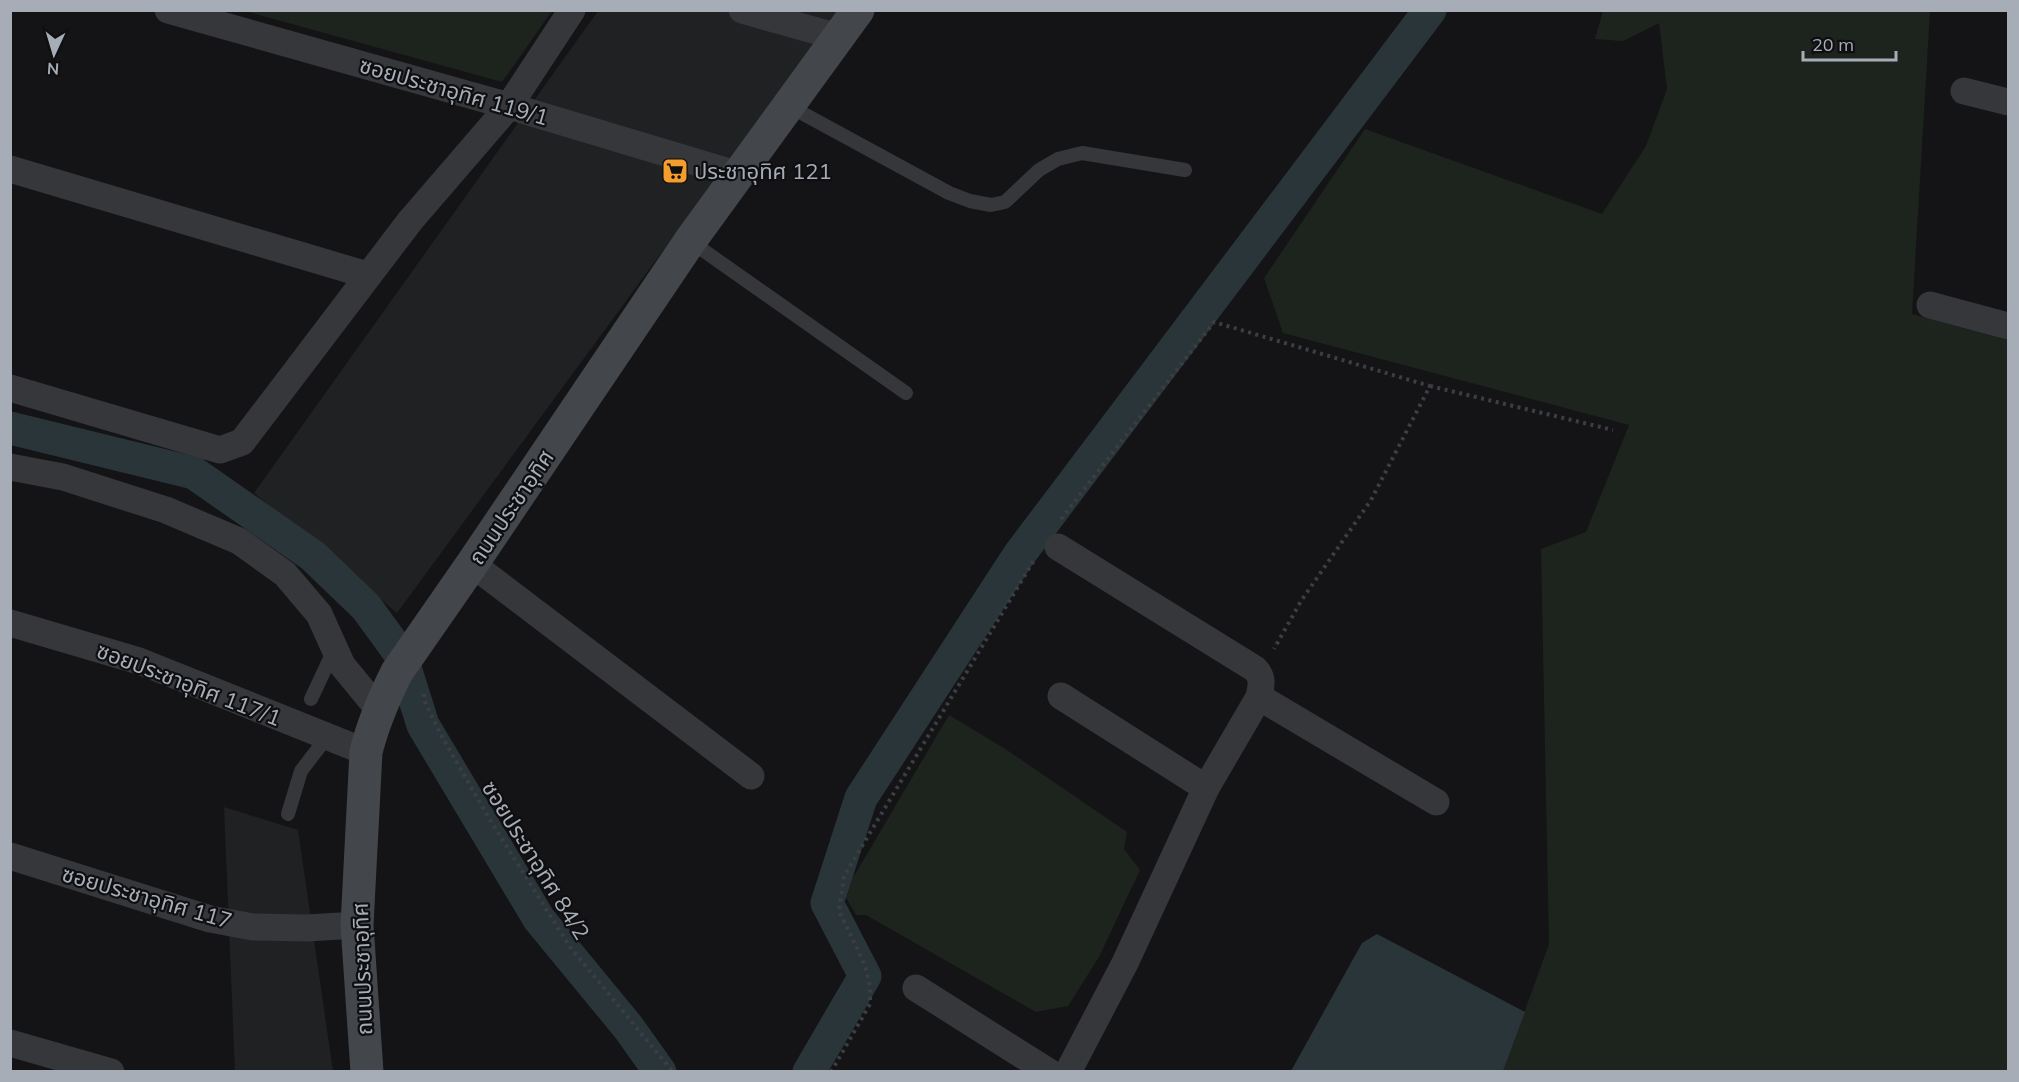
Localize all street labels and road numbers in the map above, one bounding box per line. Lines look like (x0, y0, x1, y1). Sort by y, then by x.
street label: ซอยประชาอุทิศ 119/1 (356, 51, 552, 131)
street label: ถนนประชาอุทิศ (462, 444, 560, 570)
street label: ซอยประชาอุทิศ 117/1 (93, 636, 285, 732)
street label: ซอยประชาอุทิศ 84/2 (476, 775, 596, 945)
street label: ซอยประชาอุทิศ 117 (59, 859, 235, 935)
street label: ถนนประชาอุทิศ (346, 902, 378, 1036)

